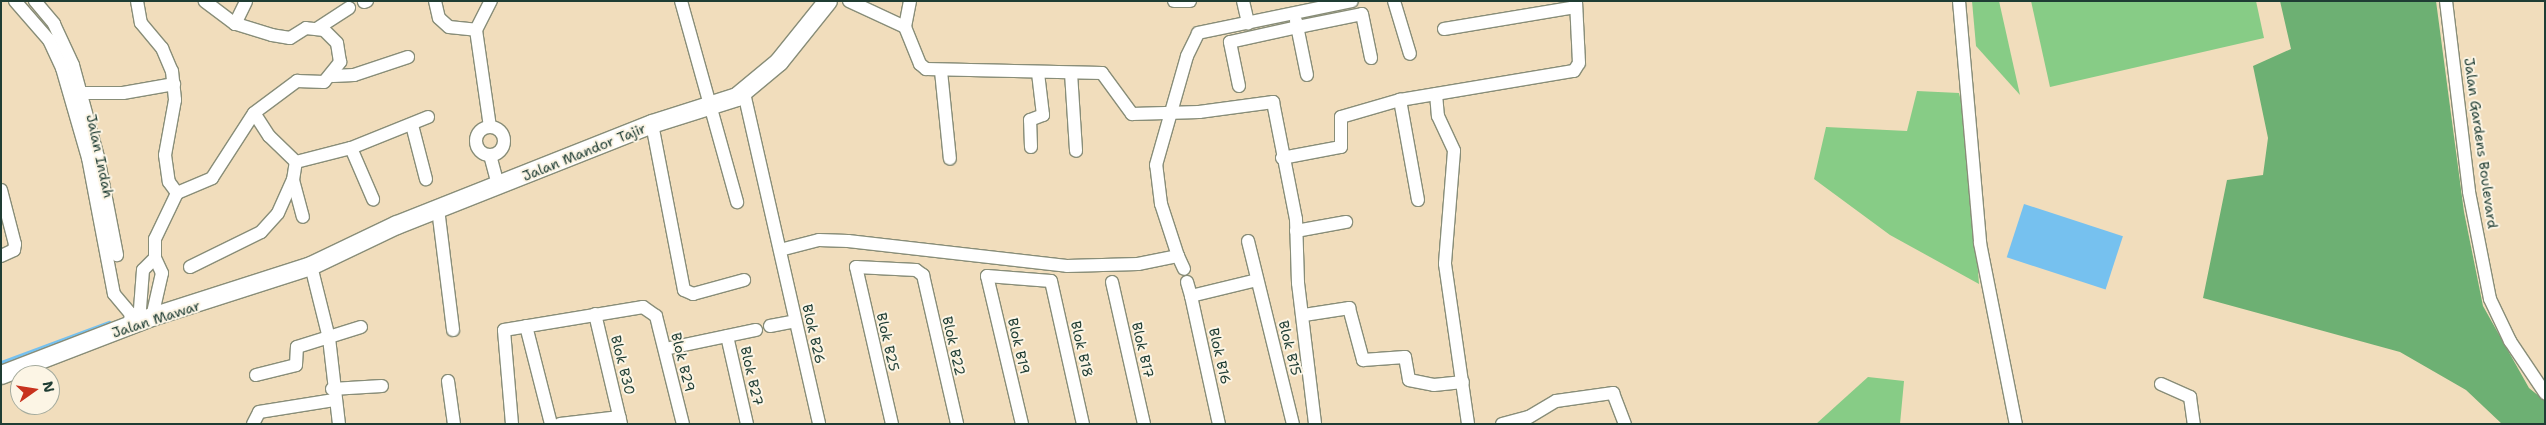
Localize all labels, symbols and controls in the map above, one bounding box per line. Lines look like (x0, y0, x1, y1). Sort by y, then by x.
street label: Jalan Gardens Boulevard (2461, 57, 2501, 229)
street label: Jalan Indah (83, 112, 117, 200)
street label: Jalan Mandor Tajir (520, 120, 648, 184)
street label: Jalan Mawar (110, 297, 202, 341)
street label: Blok B26 (799, 303, 829, 365)
street label: Blok B25 (873, 311, 903, 373)
street label: Blok B22 (939, 315, 969, 377)
street label: Blok B19 (1004, 316, 1034, 376)
street label: Blok B18 (1067, 319, 1097, 379)
street label: Blok B15 (1275, 319, 1305, 377)
street label: Blok B17 (1128, 320, 1158, 380)
street label: Blok B16 (1205, 326, 1235, 386)
street label: Blok B29 (668, 331, 698, 393)
street label: Blok B30 (607, 333, 639, 397)
street label: Blok B27 (737, 345, 767, 407)
north arrow (10, 365, 60, 415)
text: N (39, 379, 59, 394)

